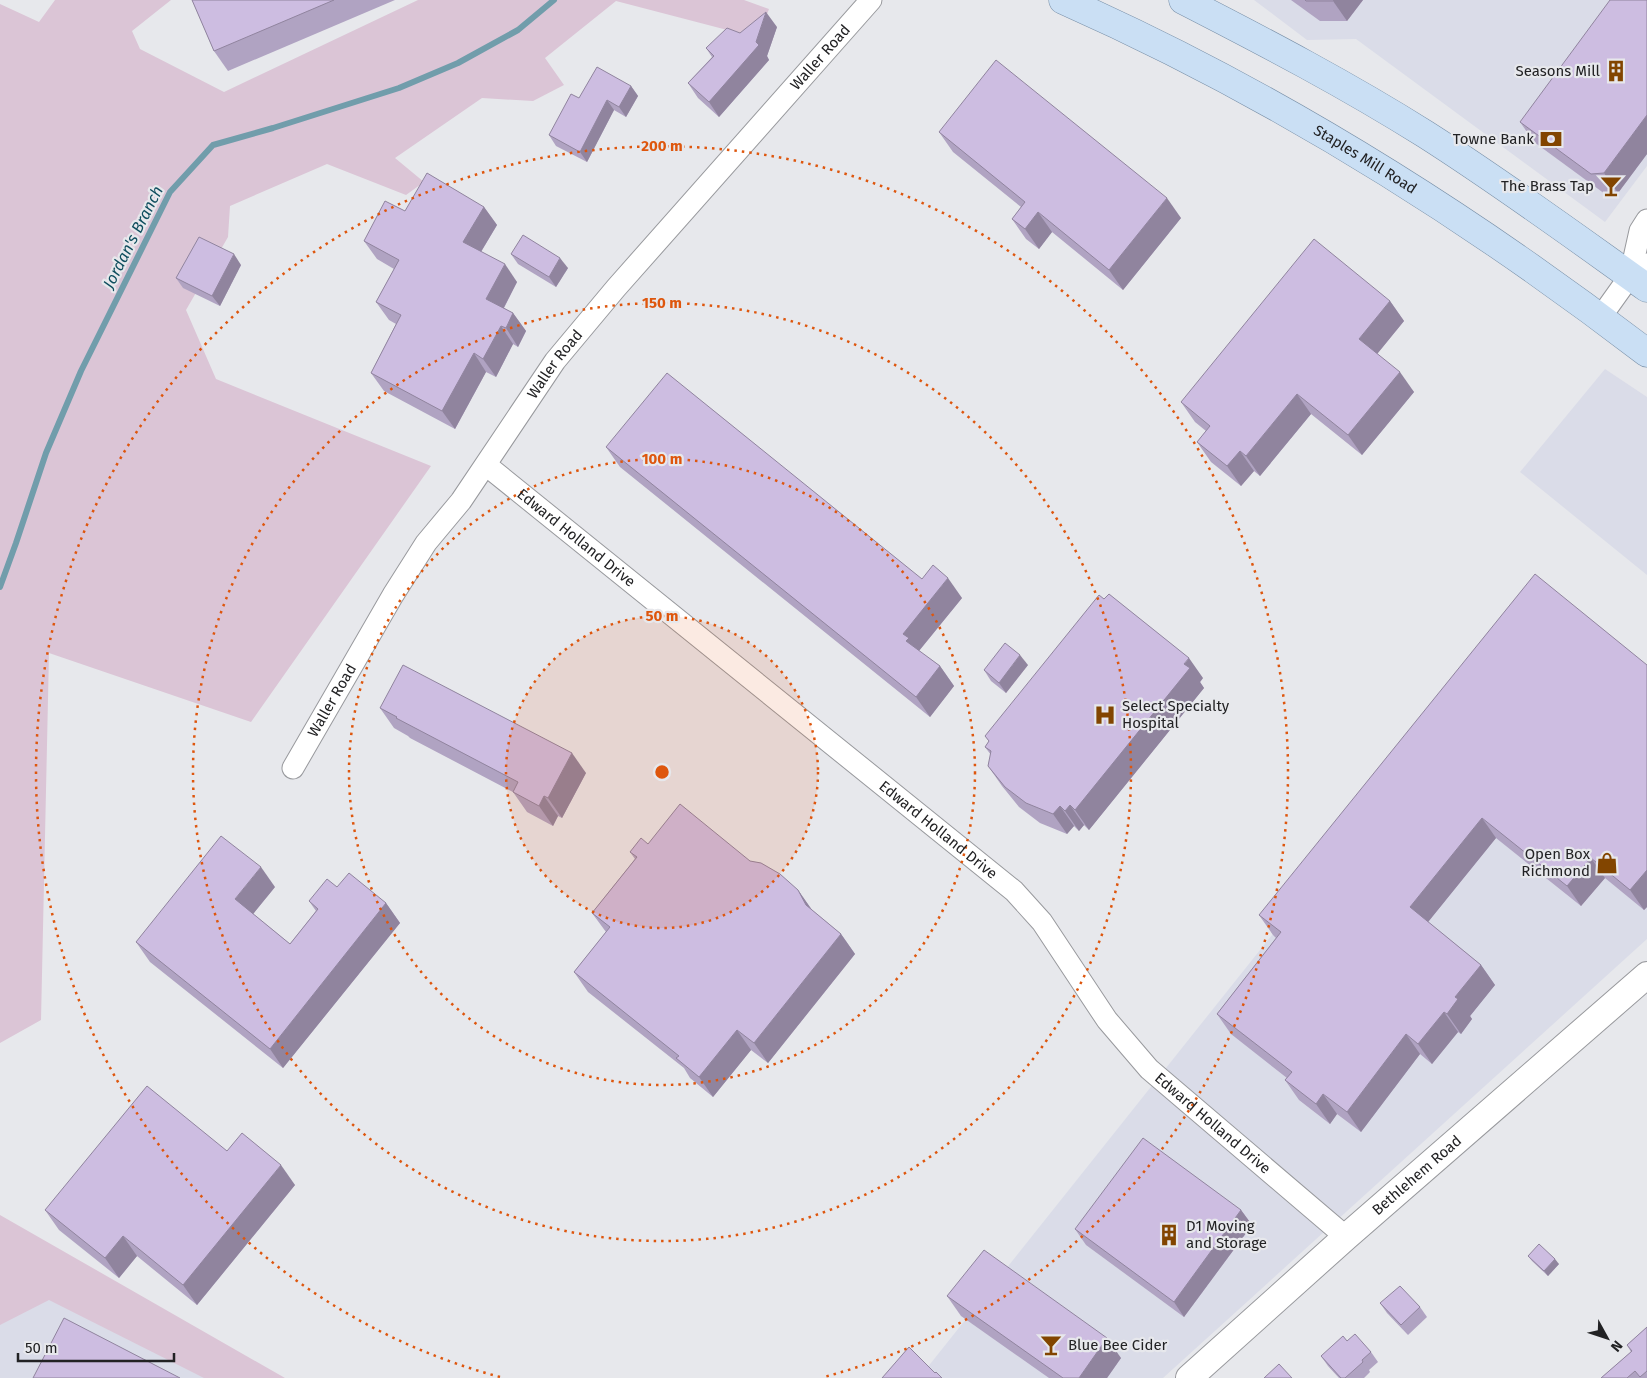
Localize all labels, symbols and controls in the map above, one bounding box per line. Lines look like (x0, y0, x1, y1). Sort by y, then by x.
street label: Waller Road (787, 21, 854, 94)
building icon: Seasons Mill (1603, 58, 1629, 84)
place label: Seasons Mill (1516, 62, 1601, 80)
street label: Staples Mill Road (1311, 121, 1420, 198)
bank icon: Towne Bank (1538, 126, 1564, 152)
place label: Towne Bank (1453, 130, 1534, 148)
text: 200 m (641, 137, 683, 155)
bar icon: The Brass Tap (1598, 173, 1624, 199)
place label: The Brass Tap (1501, 177, 1594, 195)
water label: Jordan's Branch (99, 183, 167, 292)
text: 150 m (642, 294, 682, 312)
street label: Waller Road (523, 326, 586, 402)
text: 100 m (642, 450, 682, 468)
street label: Edward Holland Drive (514, 485, 639, 591)
text: 50 m (645, 607, 679, 625)
street label: Waller Road (304, 661, 360, 740)
place label: Select Specialty Hospital (1122, 697, 1230, 732)
hospital icon: Select Specialty Hospital (1092, 702, 1118, 728)
centre of rings (653, 763, 671, 781)
street label: Edward Holland Drive (875, 777, 1001, 883)
place label: Open Box Richmond (1521, 845, 1591, 880)
shop icon: Open Box Richmond (1594, 850, 1620, 876)
street label: Edward Holland Drive (1151, 1069, 1274, 1178)
street label: Bethlehem Road (1369, 1132, 1465, 1219)
place label: D1 Moving and Storage (1186, 1217, 1267, 1252)
building icon: D1 Moving and Storage (1156, 1222, 1182, 1248)
north arrow (1582, 1313, 1632, 1363)
scale bar (18, 1330, 174, 1362)
bar icon: Blue Bee Cider (1038, 1332, 1064, 1358)
place label: Blue Bee Cider (1068, 1336, 1168, 1354)
text: N (1607, 1337, 1626, 1355)
text: 50 m (25, 1339, 58, 1357)

